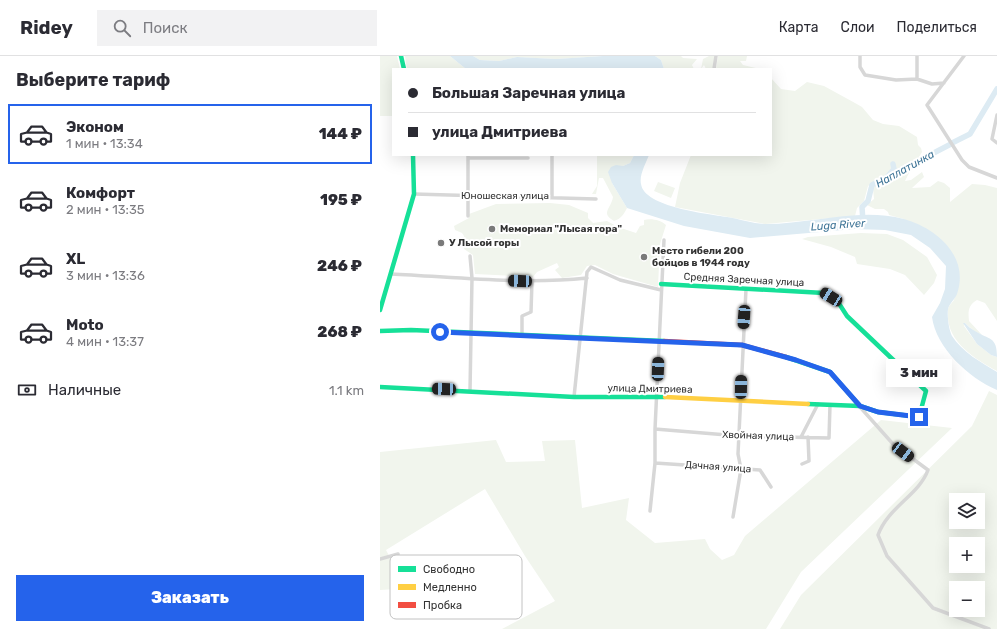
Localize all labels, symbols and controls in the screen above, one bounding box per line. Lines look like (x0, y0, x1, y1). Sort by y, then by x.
search box (97, 10, 377, 46)
text: Ridey (20, 16, 73, 39)
icon: search (111, 17, 133, 39)
text: Поиск (143, 19, 188, 37)
text: Карта (779, 19, 819, 36)
text: Слои (841, 19, 875, 36)
text: Поделиться (897, 19, 977, 36)
text: Выберите тариф (16, 69, 170, 91)
text: Большая Заречная улица (432, 84, 625, 102)
icon: car (18, 116, 54, 152)
text: Эконом (66, 118, 124, 136)
text: улица Дмитриева (432, 123, 567, 141)
text: 144 ₽ (319, 125, 362, 143)
text: 1 мин · 13:34 (66, 136, 143, 151)
water label: Наплатинка (873, 147, 937, 190)
icon: car (18, 182, 54, 218)
text: Комфорт (66, 184, 135, 202)
street label: Юношеская улица (461, 190, 549, 202)
text: 195 ₽ (320, 191, 362, 209)
text: 2 мин · 13:35 (66, 202, 144, 217)
water label: Luga River (810, 217, 866, 233)
place label: Мемориал "Лысая гора" (500, 223, 622, 235)
marker: Мемориал "Лысая гора" (487, 224, 497, 234)
place label: У Лысой горы (449, 237, 519, 249)
marker: У Лысой горы (436, 238, 446, 248)
place label: Место гибели 200 бойцов в 1944 году (652, 245, 750, 269)
icon: car (18, 248, 54, 284)
text: XL (66, 250, 85, 268)
marker: Место гибели 200 бойцов в 1944 году (639, 252, 649, 262)
text: 246 ₽ (317, 257, 362, 275)
text: 3 мин · 13:36 (66, 268, 145, 283)
street label: Средняя Заречная улица (683, 271, 805, 289)
car (508, 275, 532, 287)
car (818, 286, 844, 308)
car (737, 305, 751, 329)
icon: car (18, 314, 54, 350)
text: Moto (66, 316, 104, 334)
text: 268 ₽ (317, 323, 362, 341)
route start (431, 323, 449, 341)
text: 4 мин · 13:37 (66, 334, 144, 349)
car (652, 357, 664, 381)
callout: 3 мин (886, 359, 952, 387)
text: 3 мин (900, 365, 938, 380)
car (735, 375, 747, 399)
icon: cash (16, 379, 38, 401)
text: Наличные (48, 381, 121, 399)
street label: улица Дмитриева (607, 382, 693, 396)
text: 1.1 km (329, 383, 364, 398)
car (432, 383, 456, 395)
route end (910, 408, 928, 426)
street label: Хвойная улица (722, 429, 794, 443)
car (890, 440, 916, 464)
street label: Дачная улица (684, 459, 752, 475)
map controls (949, 493, 985, 617)
button: layers (949, 493, 985, 529)
button: + (949, 537, 985, 573)
legend (390, 555, 522, 619)
text: Свободно (423, 563, 475, 576)
button: Заказать (16, 575, 364, 621)
text: Медленно (423, 581, 477, 594)
button: − (949, 581, 985, 617)
text: Пробка (423, 599, 462, 612)

